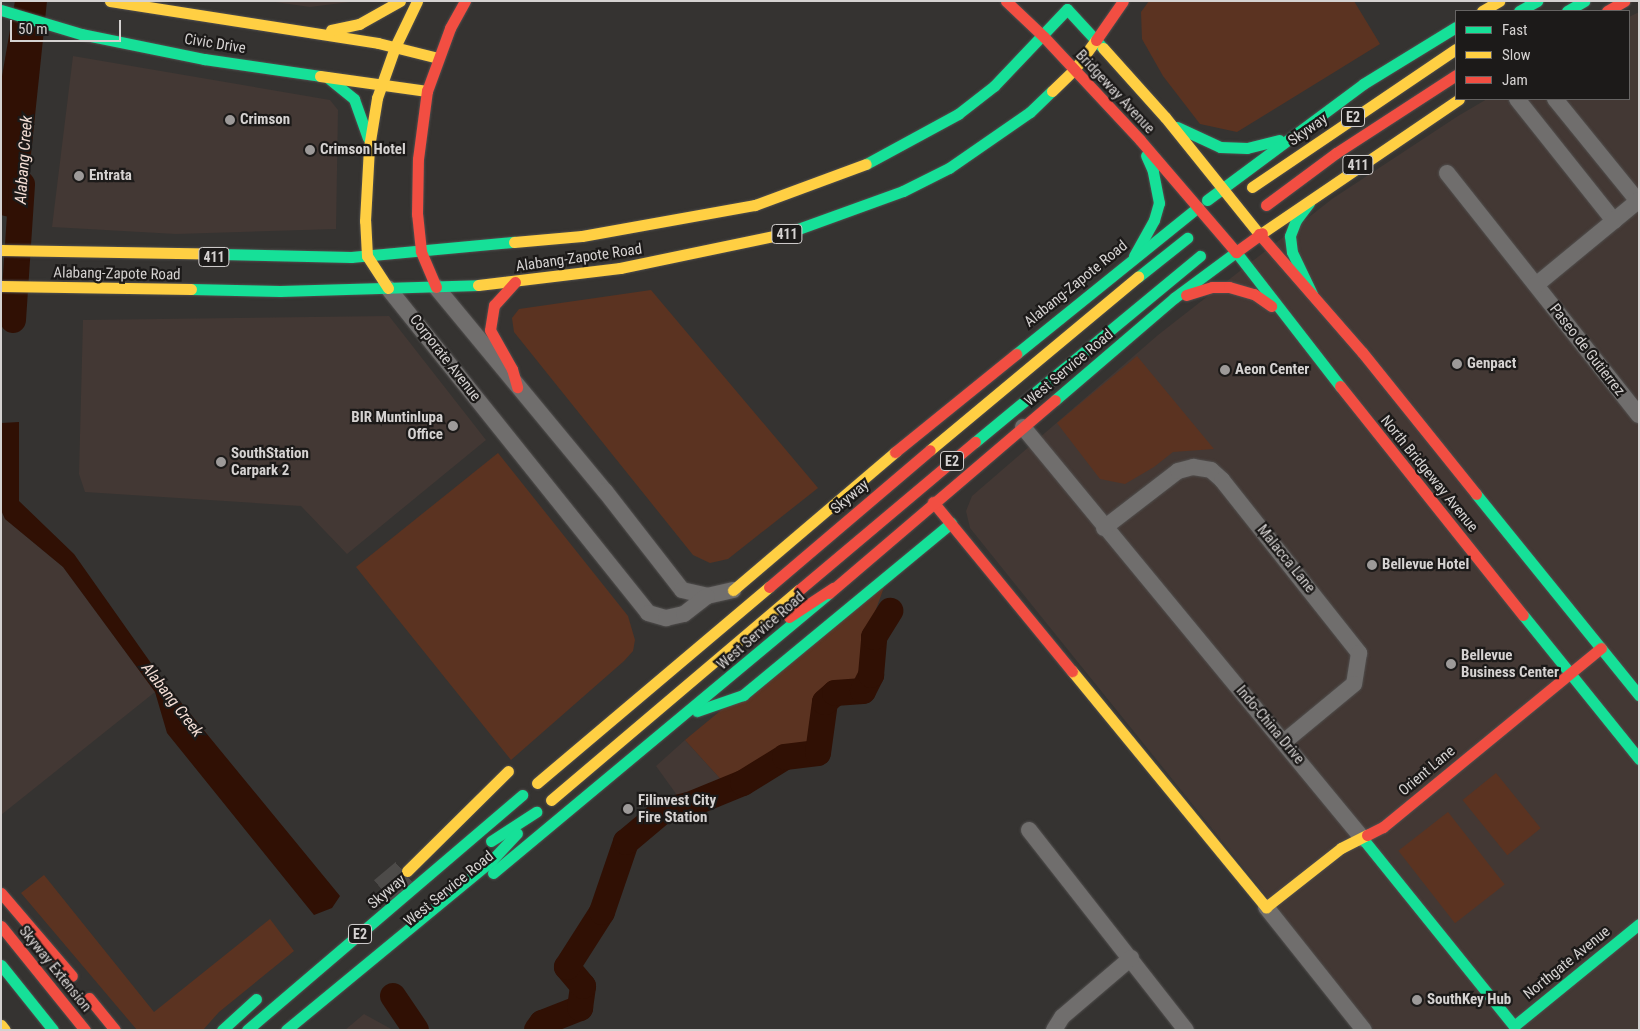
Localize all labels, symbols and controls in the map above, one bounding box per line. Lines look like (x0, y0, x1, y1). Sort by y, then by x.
scale bar (12, 10, 124, 42)
legend (1455, 10, 1630, 100)
text: 50 m (18, 20, 48, 38)
text: Fast (1502, 21, 1527, 39)
street label: Civic Drive (183, 30, 247, 58)
street label: Bridgeway Avenue (1072, 46, 1158, 138)
text: Slow (1502, 46, 1531, 64)
text: Jam (1502, 71, 1528, 89)
road number: E2 (1340, 105, 1366, 128)
street label: Skyway (1285, 110, 1331, 150)
place label: Crimson (240, 111, 290, 129)
marker: Crimson (224, 114, 236, 126)
water label: Alabang Creek (11, 115, 37, 205)
place label: Crimson Hotel (320, 141, 406, 159)
marker: Crimson Hotel (304, 144, 316, 156)
road number: 411 (1342, 154, 1374, 176)
place label: Entrata (89, 167, 132, 185)
marker: Entrata (73, 170, 85, 182)
road number: 411 (771, 222, 803, 245)
street label: Alabang-Zapote Road (1021, 237, 1131, 331)
street label: Alabang-Zapote Road (515, 240, 643, 276)
road number: 411 (198, 246, 230, 268)
street label: Alabang-Zapote Road (53, 264, 181, 284)
street label: Paseo de Gutierrez (1545, 300, 1629, 400)
street label: Corporate Avenue (406, 311, 484, 405)
street label: West Service Road (1021, 326, 1117, 410)
place label: Genpact (1467, 355, 1516, 373)
marker: Genpact (1451, 358, 1463, 370)
place label: Aeon Center (1235, 361, 1309, 379)
marker: Aeon Center (1219, 364, 1231, 376)
place label: BIR Muntinlupa Office (351, 408, 443, 443)
street label: North Bridgeway Avenue (1376, 412, 1482, 536)
marker: BIR Muntinlupa Office (447, 420, 459, 432)
place label: SouthStation Carpark 2 (231, 444, 309, 479)
road number: E2 (940, 450, 964, 472)
marker: SouthStation Carpark 2 (215, 456, 227, 468)
street label: Skyway (827, 476, 873, 518)
street label: Malacca Lane (1253, 521, 1319, 597)
place label: Bellevue Hotel (1382, 556, 1469, 574)
marker: Bellevue Hotel (1366, 559, 1378, 571)
street label: West Service Road (714, 588, 808, 674)
place label: Bellevue Business Center (1461, 646, 1559, 681)
marker: Bellevue Business Center (1445, 658, 1457, 670)
water label: Alabang Creek (137, 659, 207, 741)
street label: Indo-China Drive (1232, 682, 1308, 768)
street label: Orient Lane (1395, 742, 1459, 800)
place label: Filinvest City Fire Station (638, 791, 716, 826)
marker: Filinvest City Fire Station (622, 803, 634, 815)
street label: West Service Road (401, 847, 497, 931)
street label: Skyway (364, 871, 410, 913)
street label: Skyway Extension (15, 922, 95, 1016)
road number: E2 (348, 922, 372, 946)
street label: Northgate Avenue (1520, 923, 1614, 1003)
place label: SouthKey Hub (1427, 991, 1511, 1009)
marker: SouthKey Hub (1411, 994, 1423, 1006)

